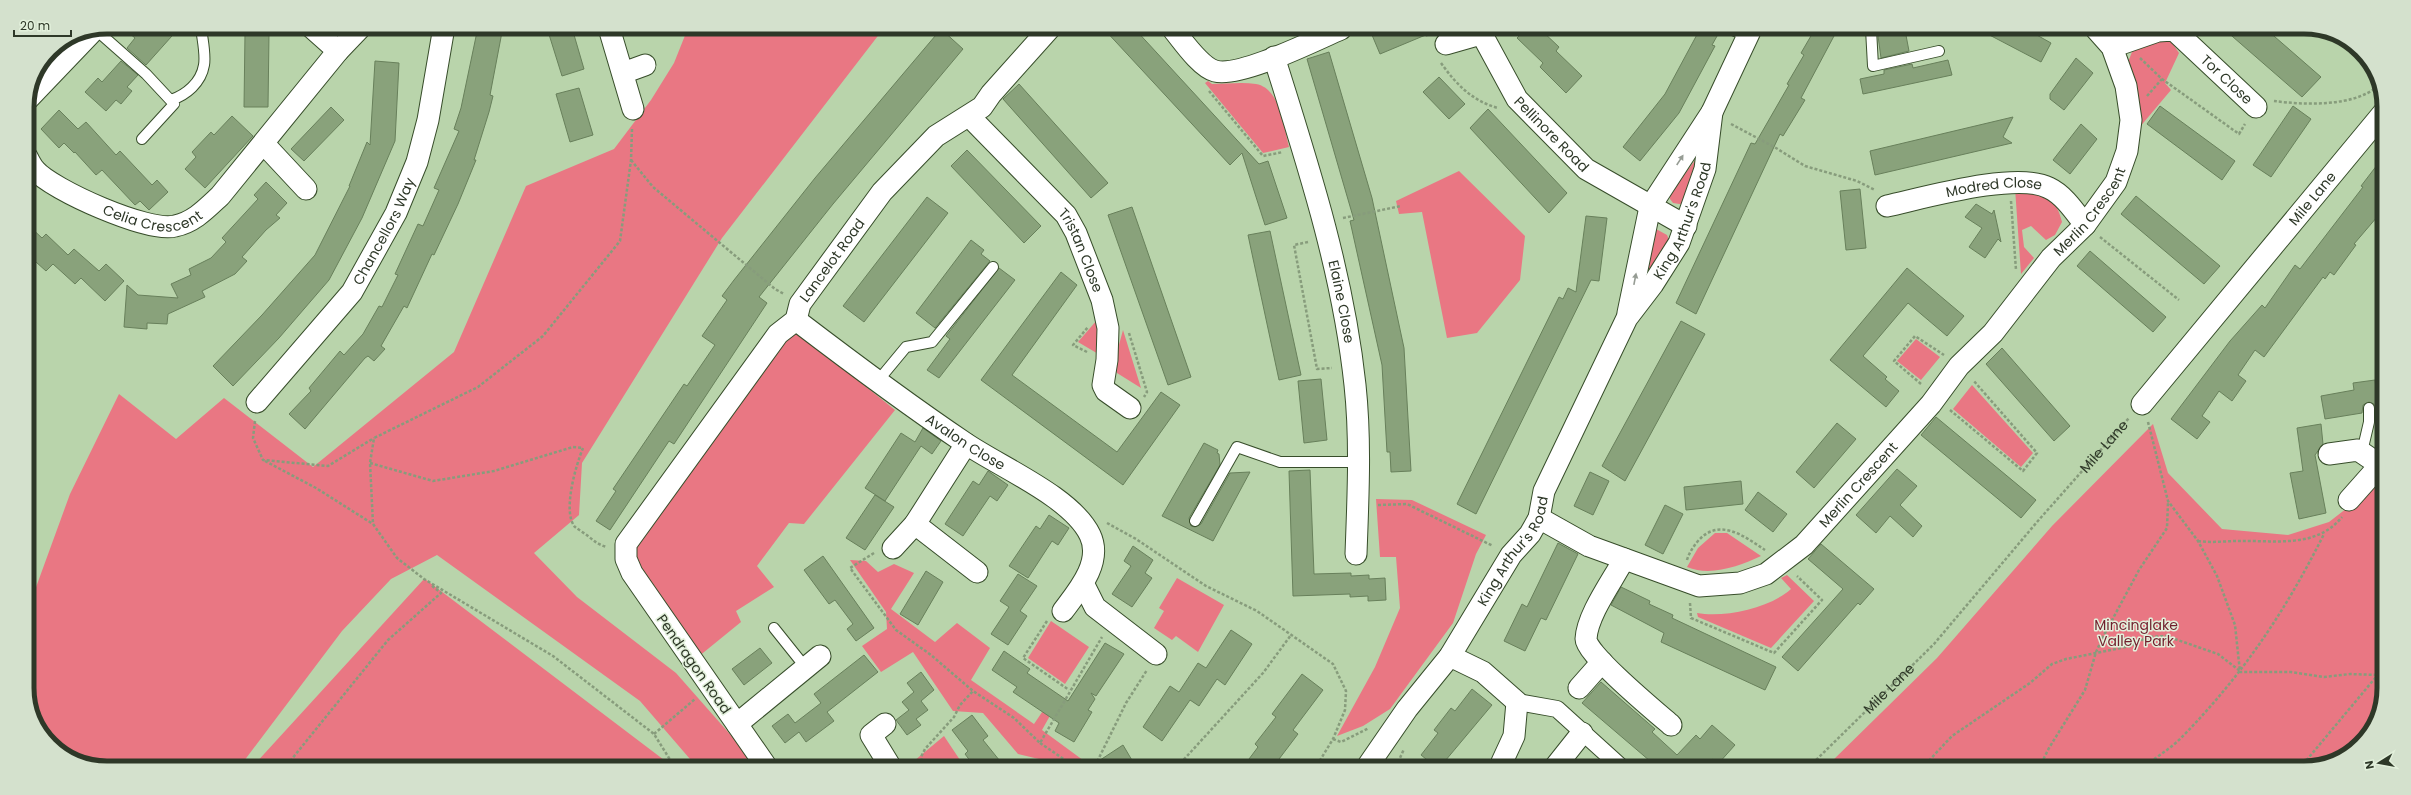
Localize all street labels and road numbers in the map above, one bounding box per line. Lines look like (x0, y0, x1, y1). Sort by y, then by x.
street label: Tor Close (2196, 50, 2257, 109)
street label: Pellinore Road (1510, 92, 1594, 176)
street label: King Arthur's Road (1648, 161, 1716, 283)
street label: Merlin Crescent (2049, 164, 2130, 261)
street label: Mile Lane (2284, 167, 2341, 230)
street label: Modred Close (1944, 172, 2044, 202)
street label: Chancellors Way (348, 174, 420, 289)
street label: Celia Crescent (100, 200, 206, 237)
street label: Tristan Close (1054, 203, 1108, 296)
street label: Lancelot Road (795, 214, 869, 306)
street label: Elaine Close (1323, 258, 1359, 345)
street label: Avalon Close (922, 409, 1009, 475)
street label: Mile Lane (2075, 415, 2133, 477)
street label: Merlin Crescent (1814, 437, 1902, 532)
street label: King Arthur's Road (1472, 495, 1553, 610)
street label: Pendragon Road (652, 610, 736, 718)
street label: Mile Lane (1859, 658, 1919, 718)

